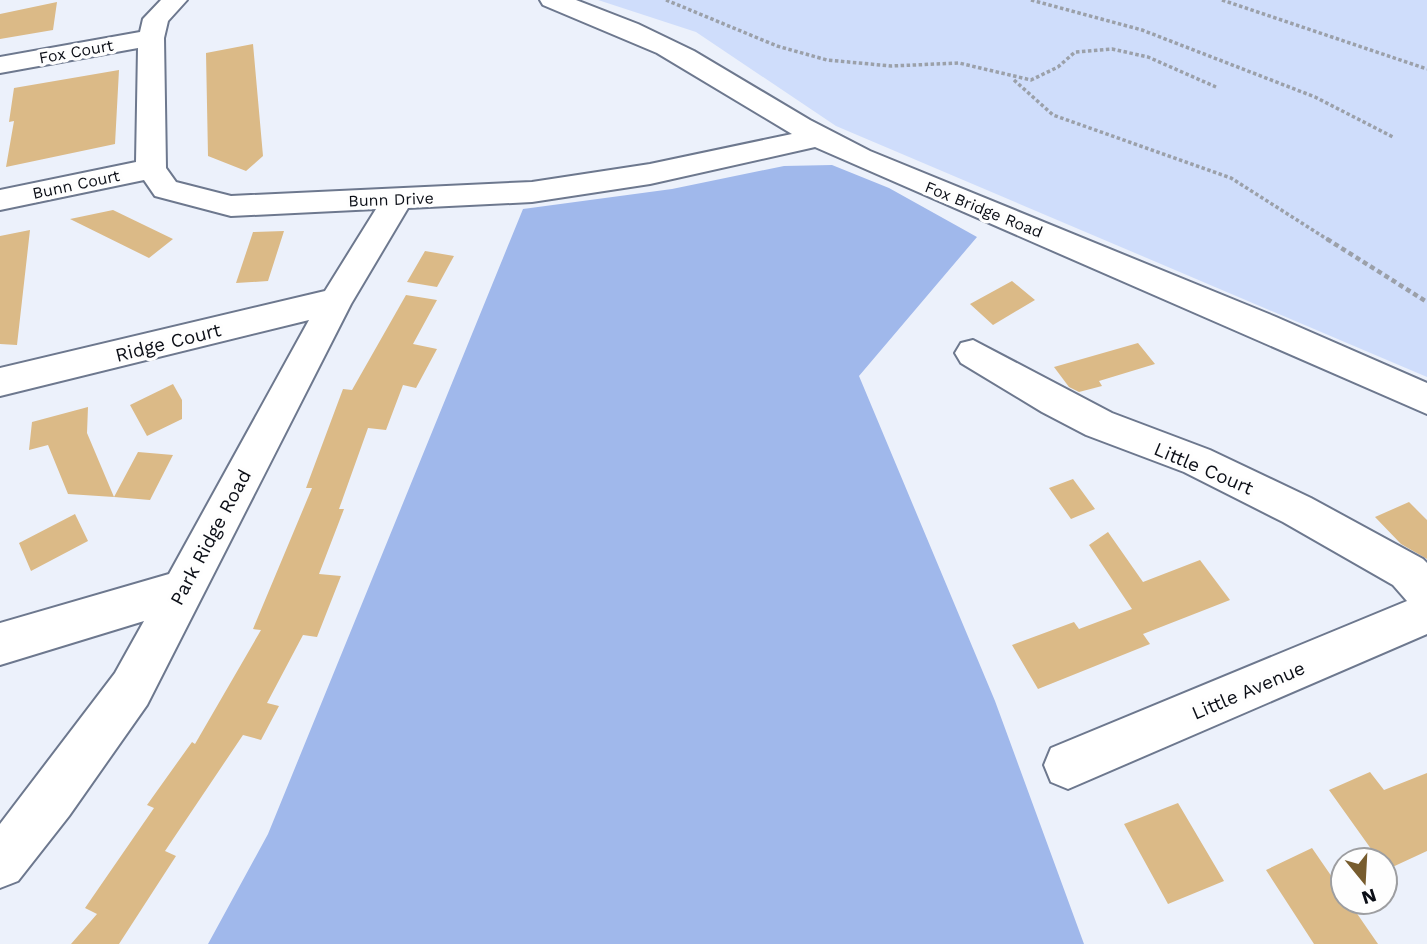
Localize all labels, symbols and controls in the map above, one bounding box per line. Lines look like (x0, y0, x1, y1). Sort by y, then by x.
street label: Fox Court (37, 36, 115, 67)
street label: Bunn Court (31, 166, 122, 203)
street label: Fox Bridge Road (922, 177, 1045, 242)
street label: Bunn Drive (348, 189, 434, 210)
street label: Ridge Court (113, 318, 224, 367)
street label: Little Court (1151, 437, 1257, 500)
street label: Park Ridge Road (165, 465, 256, 609)
street label: Little Avenue (1188, 656, 1308, 725)
north arrow (1329, 846, 1399, 916)
text: N (1359, 884, 1379, 910)

